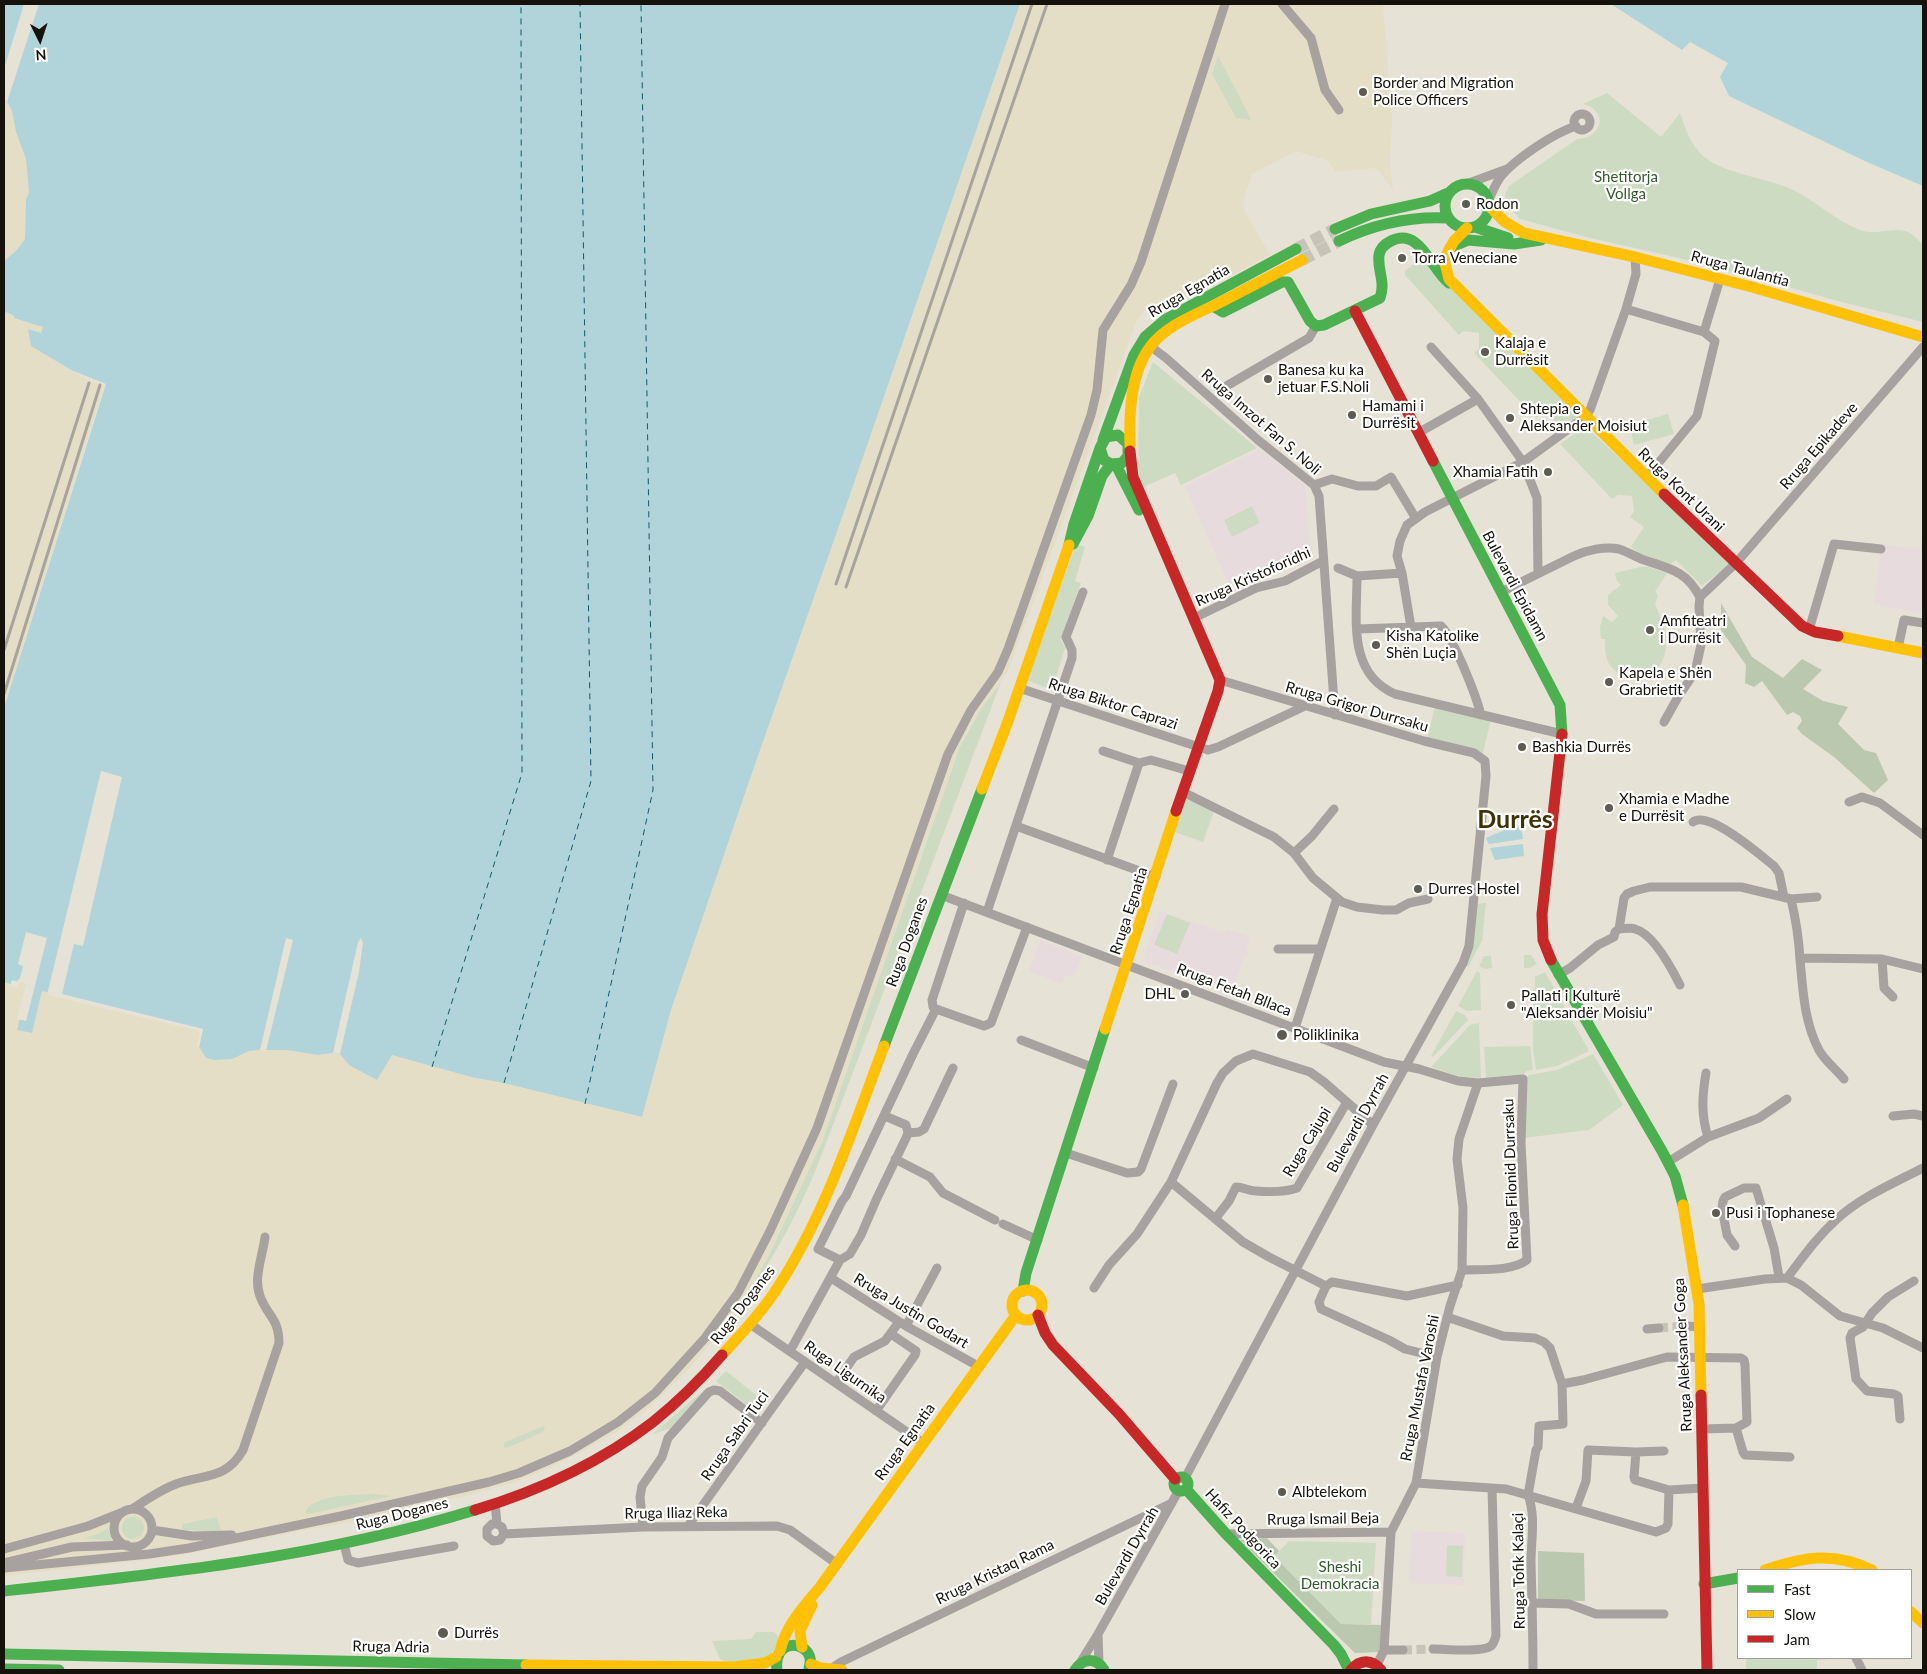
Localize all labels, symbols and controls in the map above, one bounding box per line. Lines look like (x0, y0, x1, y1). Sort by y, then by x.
north arrow (15, 15, 65, 65)
text: N (35, 47, 47, 64)
place label: Border and Migration Police Officers (1373, 74, 1514, 109)
marker: Border and Migration Police Officers (1357, 86, 1369, 98)
park label: Shetitorja Vollga (1594, 168, 1658, 203)
place label: Rodon (1476, 195, 1519, 213)
marker: Rodon (1460, 198, 1472, 210)
street label: Rruga Taulantia (1689, 247, 1791, 291)
place label: Torra Veneciane (1412, 249, 1517, 267)
marker: Torra Veneciane (1396, 252, 1408, 264)
street label: Rruga Egnatia (1145, 260, 1233, 322)
place label: Kalaja e Durrësit (1495, 334, 1549, 369)
marker: Kalaja e Durrësit (1479, 346, 1491, 358)
place label: Banesa ku ka jetuar F.S.Noli (1278, 361, 1369, 396)
street label: Rruga Imzot Fan S. Noli (1198, 365, 1324, 479)
marker: Banesa ku ka jetuar F.S.Noli (1262, 373, 1274, 385)
place label: Hamami i Durrësit (1362, 397, 1424, 432)
street label: Rruga Epikadeve (1776, 399, 1862, 493)
place label: Shtepia e Aleksander Moisiut (1520, 400, 1647, 435)
marker: Hamami i Durrësit (1346, 409, 1358, 421)
marker: Shtepia e Aleksander Moisiut (1504, 412, 1516, 424)
street label: Rruga Kont Urani (1634, 444, 1728, 536)
place label: Xhamia Fatih (1453, 463, 1538, 481)
marker: Xhamia Fatih (1542, 466, 1554, 478)
street label: Bulevardi Epidamn (1478, 528, 1552, 644)
street label: Rruga Kristoforidhi (1193, 543, 1313, 611)
place label: Amfiteatri i Durrësit (1660, 612, 1726, 647)
marker: Amfiteatri i Durrësit (1644, 624, 1656, 636)
place label: Kisha Katolike Shën Luçia (1386, 627, 1479, 662)
marker: Kisha Katolike Shën Luçia (1370, 639, 1382, 651)
place label: Kapela e Shën Grabrietit (1619, 664, 1712, 699)
street label: Rruga Biktor Caprazi (1046, 675, 1180, 733)
marker: Kapela e Shën Grabrietit (1603, 676, 1615, 688)
street label: Rruga Grigor Durrsaku (1283, 678, 1431, 736)
place label: Bashkia Durrës (1532, 738, 1631, 756)
marker: Bashkia Durrës (1516, 741, 1528, 753)
place label: Xhamia e Madhe e Durrësit (1619, 790, 1729, 825)
marker: Xhamia e Madhe e Durrësit (1603, 802, 1615, 814)
district label: Durrës (1477, 805, 1553, 835)
street label: Rruga Egnatia (1106, 865, 1152, 957)
place label: Durres Hostel (1428, 880, 1520, 898)
marker: Durres Hostel (1412, 883, 1424, 895)
street label: Ruga Doganes (882, 895, 932, 989)
street label: Rruga Fetah Bllaca (1174, 960, 1294, 1020)
place label: DHL (1144, 985, 1175, 1003)
place label: Pallati i Kulturë "Aleksandër Moisiu" (1521, 987, 1653, 1022)
marker: DHL (1179, 988, 1191, 1000)
marker: Pallati i Kulturë "Aleksandër Moisiu" (1505, 999, 1517, 1011)
place label: Poliklinika (1293, 1026, 1359, 1044)
marker: Poliklinika (1275, 1028, 1289, 1042)
street label: Bulevardi Dyrrah (1323, 1070, 1393, 1176)
street label: Rruga Filonid Durrsaku (1499, 1098, 1523, 1250)
street label: Ruga Cajupi (1279, 1104, 1335, 1180)
place label: Pusi i Tophanese (1726, 1204, 1835, 1222)
marker: Pusi i Tophanese (1710, 1207, 1722, 1219)
street label: Ruga Doganes (707, 1262, 779, 1348)
street label: Rruga Justin Godart (850, 1270, 972, 1352)
street label: Rruga Aleksander Goga (1670, 1278, 1696, 1432)
street label: Rruga Mustafa Varoshi (1397, 1313, 1443, 1463)
street label: Ruga Ligurnika (800, 1337, 890, 1407)
street label: Rruga Sabri Tuci (697, 1388, 773, 1484)
street label: Rruga Egnatia (871, 1400, 939, 1484)
place label: Albtelekom (1292, 1483, 1367, 1501)
street label: Hafiz Podgorica (1201, 1485, 1285, 1573)
marker: Albtelekom (1276, 1486, 1288, 1498)
street label: Ruga Doganes (354, 1494, 450, 1534)
street label: Rruga Iliaz Reka (624, 1503, 728, 1523)
street label: Bulevardi Dyrrah (1091, 1503, 1163, 1609)
street label: Rruga Ismail Beja (1267, 1509, 1379, 1529)
street label: Rruga Tofik Kalaçi (1509, 1512, 1529, 1630)
street label: Rruga Kristaq Rama (933, 1536, 1057, 1608)
park label: Sheshi Demokracia (1301, 1558, 1379, 1593)
legend (1737, 1569, 1912, 1659)
text: Fast (1784, 1580, 1811, 1598)
text: Slow (1784, 1605, 1816, 1623)
place label: Durrës (454, 1624, 499, 1642)
marker: Durrës (436, 1626, 450, 1640)
text: Jam (1784, 1630, 1810, 1648)
street label: Rruga Adria (352, 1637, 430, 1657)

